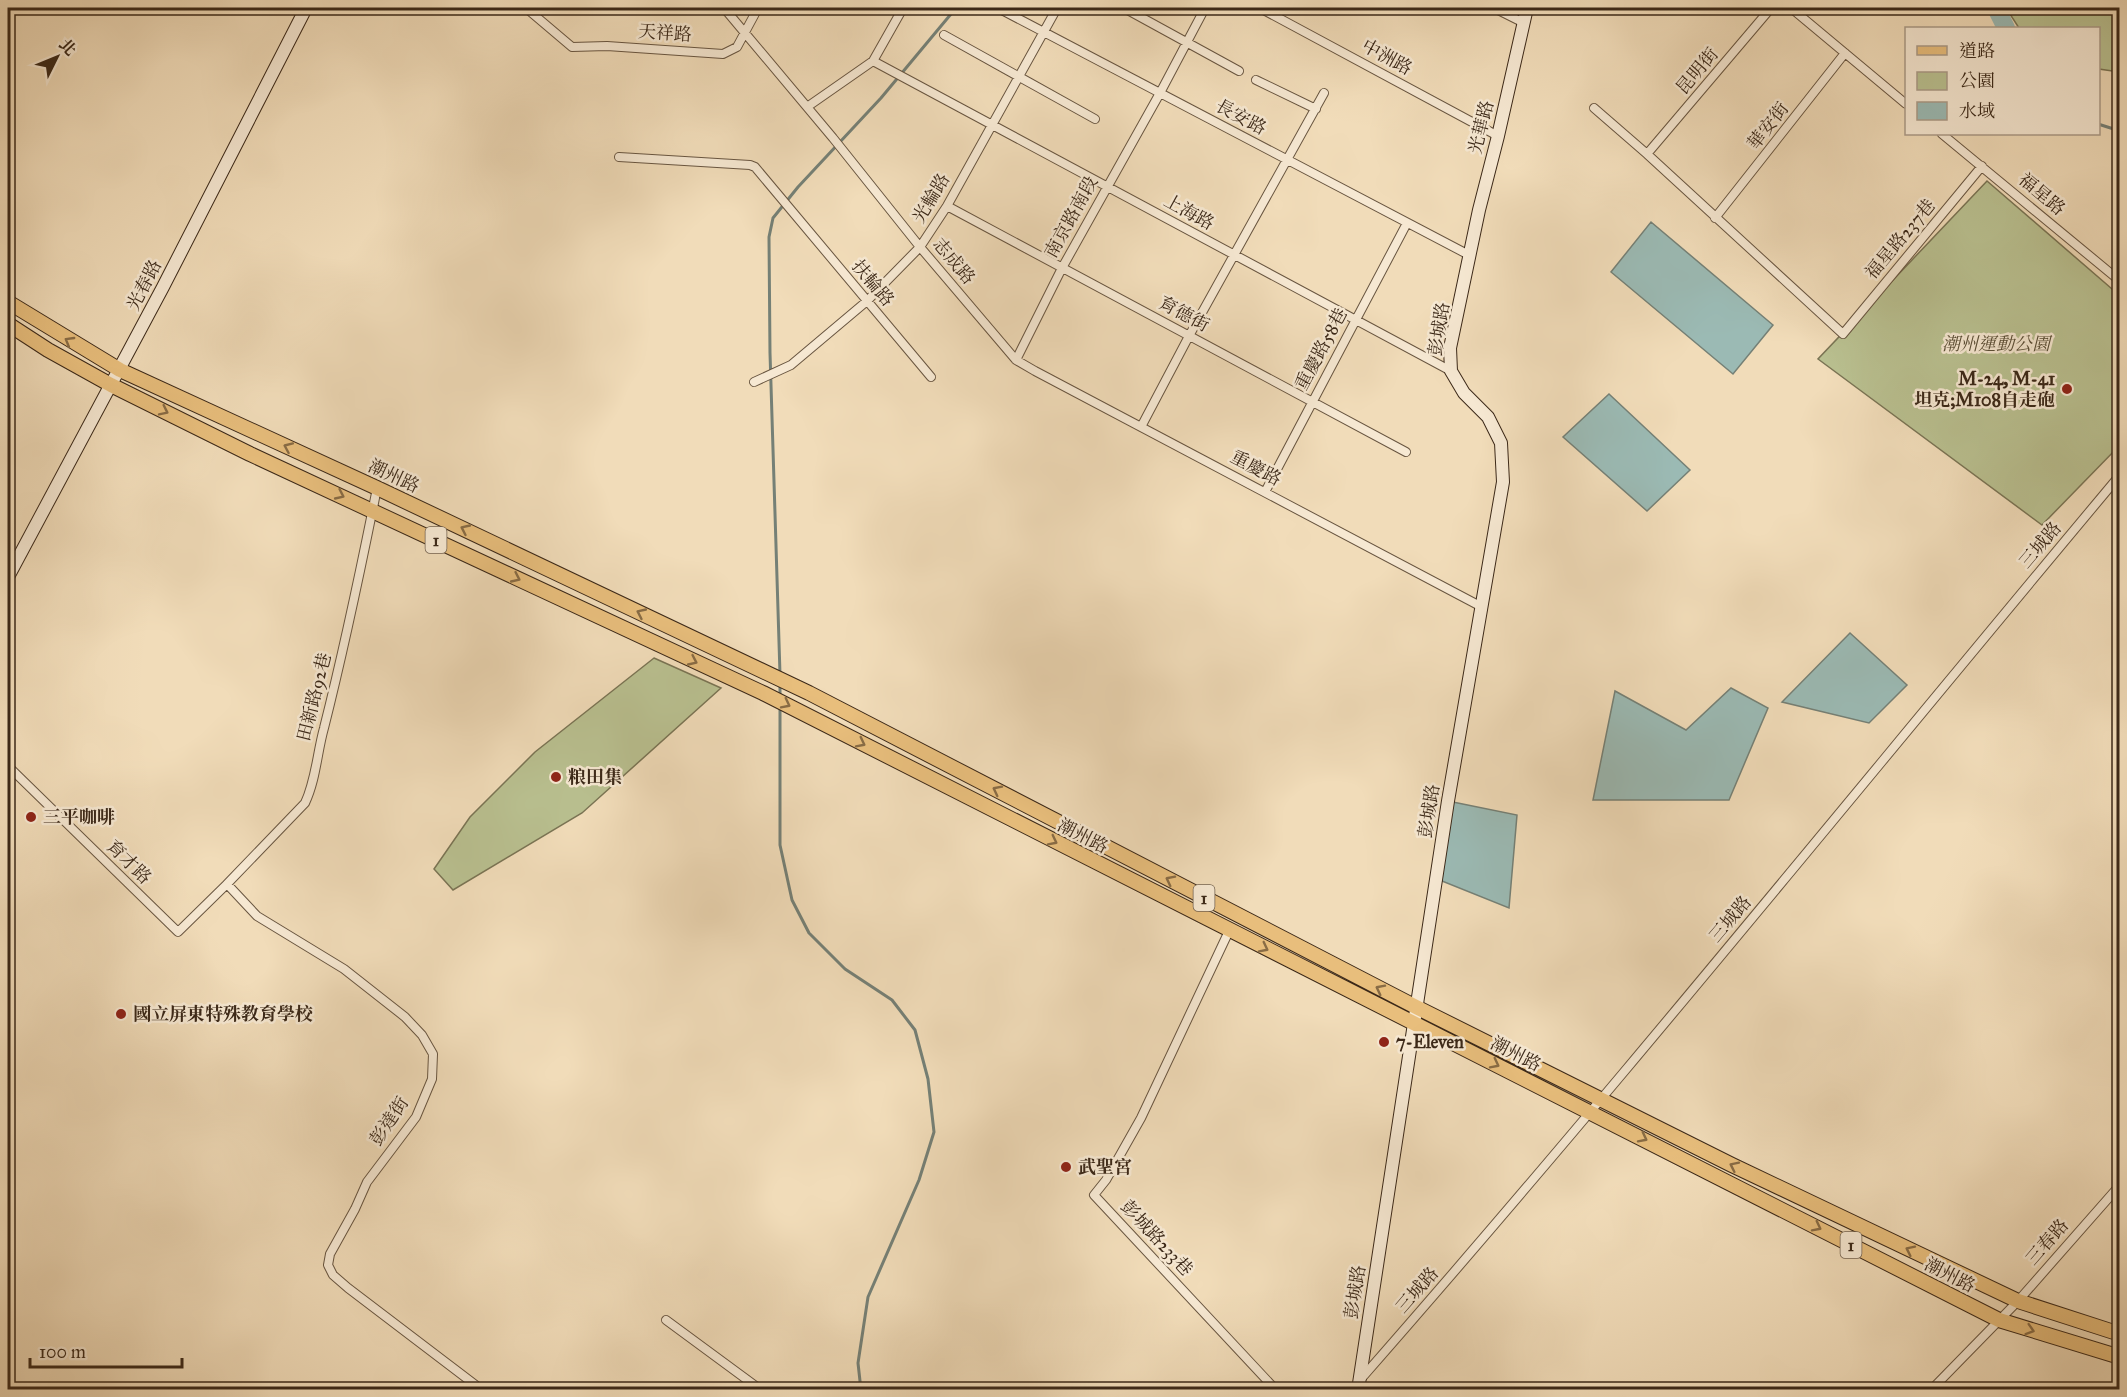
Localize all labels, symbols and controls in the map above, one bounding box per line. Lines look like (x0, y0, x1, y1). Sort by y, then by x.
street label: 天祥路 (637, 20, 693, 46)
north arrow (27, 27, 87, 87)
legend (1905, 27, 2100, 135)
street label: 中洲路 (1358, 34, 1416, 80)
text: 北 (55, 35, 80, 59)
text: 道路 (1959, 40, 1995, 62)
street label: 昆明街 (1671, 43, 1723, 99)
text: 公園 (1959, 70, 1995, 92)
street label: 長安路 (1212, 95, 1270, 139)
street label: 光華路 (1464, 98, 1498, 156)
street label: 華安街 (1743, 98, 1793, 154)
text: 水域 (1959, 100, 1995, 122)
street label: 福星路 (2014, 168, 2070, 220)
street label: 光輪路 (908, 169, 954, 227)
street label: 南京路南段 (1040, 172, 1102, 262)
street label: 上海路 (1160, 189, 1218, 235)
street label: 福星路237巷 (1860, 195, 1940, 283)
street label: 志成路 (928, 233, 980, 289)
street label: 扶輪路 (847, 255, 899, 311)
street label: 光春路 (122, 256, 166, 314)
street label: 育德街 (1155, 292, 1213, 336)
street label: 彭城路 (1424, 301, 1454, 357)
street label: 重慶路58巷 (1290, 304, 1352, 394)
park label: 潮州運動公園 (1942, 333, 2053, 355)
one-way arrow (65, 336, 75, 348)
place label: M-24, M-41 坦克;M108自走砲 (1914, 368, 2055, 411)
marker: M-24, M-41 坦克;M108自走砲 (2060, 382, 2074, 396)
one-way arrow (157, 404, 168, 415)
one-way arrow (283, 443, 294, 455)
street label: 重慶路 (1227, 446, 1285, 490)
street label: 潮州路 (365, 455, 423, 497)
one-way arrow (333, 488, 344, 500)
street label: 三城路 (2014, 517, 2066, 573)
one-way arrow (460, 525, 471, 537)
road number: 1 (426, 527, 446, 553)
one-way arrow (510, 570, 521, 582)
one-way arrow (636, 609, 647, 621)
street label: 田新路92巷 (292, 650, 336, 744)
one-way arrow (686, 653, 697, 665)
one-way arrow (779, 697, 790, 709)
one-way arrow (854, 735, 865, 747)
place label: 粮田集 (568, 766, 622, 788)
marker: 粮田集 (549, 770, 563, 784)
street label: 彭城路 (1414, 783, 1444, 839)
one-way arrow (992, 786, 1003, 797)
place label: 三平咖啡 (43, 806, 115, 828)
marker: 三平咖啡 (24, 810, 38, 824)
street label: 潮州路 (1054, 814, 1112, 858)
one-way arrow (1047, 834, 1057, 845)
street label: 育才路 (102, 835, 156, 889)
one-way arrow (1166, 876, 1176, 887)
road number: 1 (1194, 885, 1214, 911)
street label: 三城路 (1704, 891, 1756, 947)
one-way arrow (1258, 941, 1269, 953)
one-way arrow (1376, 985, 1387, 996)
place label: 國立屏東特殊教育學校 (133, 1003, 313, 1025)
marker: 國立屏東特殊教育學校 (114, 1007, 128, 1021)
place label: 7-Eleven (1396, 1031, 1464, 1053)
street label: 潮州路 (1487, 1032, 1545, 1076)
marker: 7-Eleven (1377, 1035, 1391, 1049)
one-way arrow (1489, 1057, 1499, 1068)
street label: 彭達街 (365, 1092, 413, 1150)
one-way arrow (1637, 1131, 1648, 1143)
place label: 武聖宮 (1078, 1156, 1132, 1178)
marker: 武聖宮 (1059, 1160, 1073, 1174)
one-way arrow (1729, 1161, 1740, 1173)
street label: 彭城路233巷 (1116, 1196, 1198, 1280)
street label: 三春路 (2021, 1214, 2073, 1270)
one-way arrow (1811, 1220, 1821, 1231)
road number: 1 (1840, 1232, 1862, 1258)
one-way arrow (1905, 1245, 1916, 1257)
street label: 潮州路 (1921, 1253, 1979, 1297)
street label: 三城路 (1391, 1262, 1443, 1318)
street label: 彭城路 (1340, 1264, 1370, 1320)
one-way arrow (2024, 1323, 2035, 1335)
scale bar (30, 1331, 182, 1369)
text: 100 m (39, 1341, 86, 1363)

